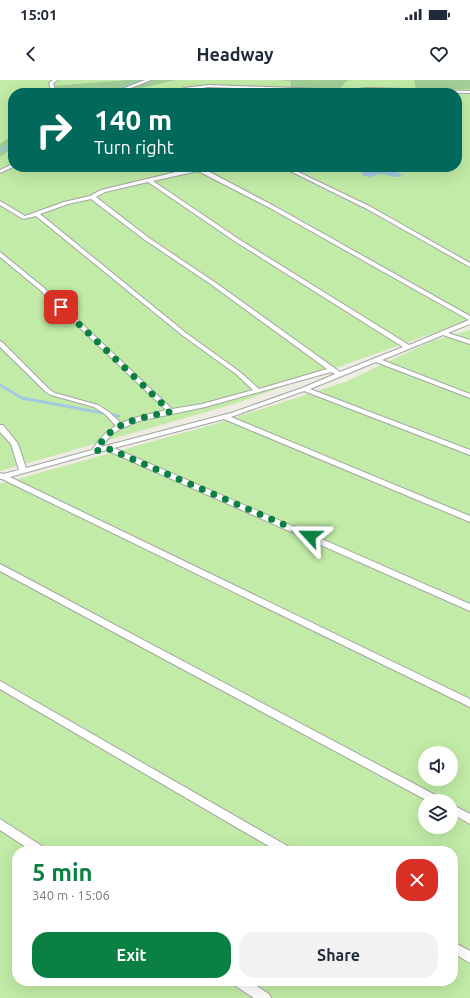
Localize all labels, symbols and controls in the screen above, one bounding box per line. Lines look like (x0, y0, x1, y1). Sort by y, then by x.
text: 15:01 (20, 6, 58, 23)
icon: back (20, 43, 42, 65)
icon: heart (428, 43, 450, 65)
text: Headway (196, 44, 274, 64)
icon: right (28, 104, 80, 156)
text: 140 m (94, 104, 172, 135)
text: Turn right (94, 137, 174, 157)
pin (44, 290, 78, 324)
icon: arrive (50, 296, 72, 318)
position arrow (289, 515, 331, 557)
map controls (418, 746, 458, 834)
button: sound (418, 746, 458, 786)
button: layers (418, 794, 458, 834)
text: 5 min (32, 859, 93, 886)
button: close (396, 859, 438, 901)
text: 340 m · 15:06 (32, 888, 110, 902)
button: Exit (32, 932, 231, 978)
button: Share (239, 932, 438, 978)

